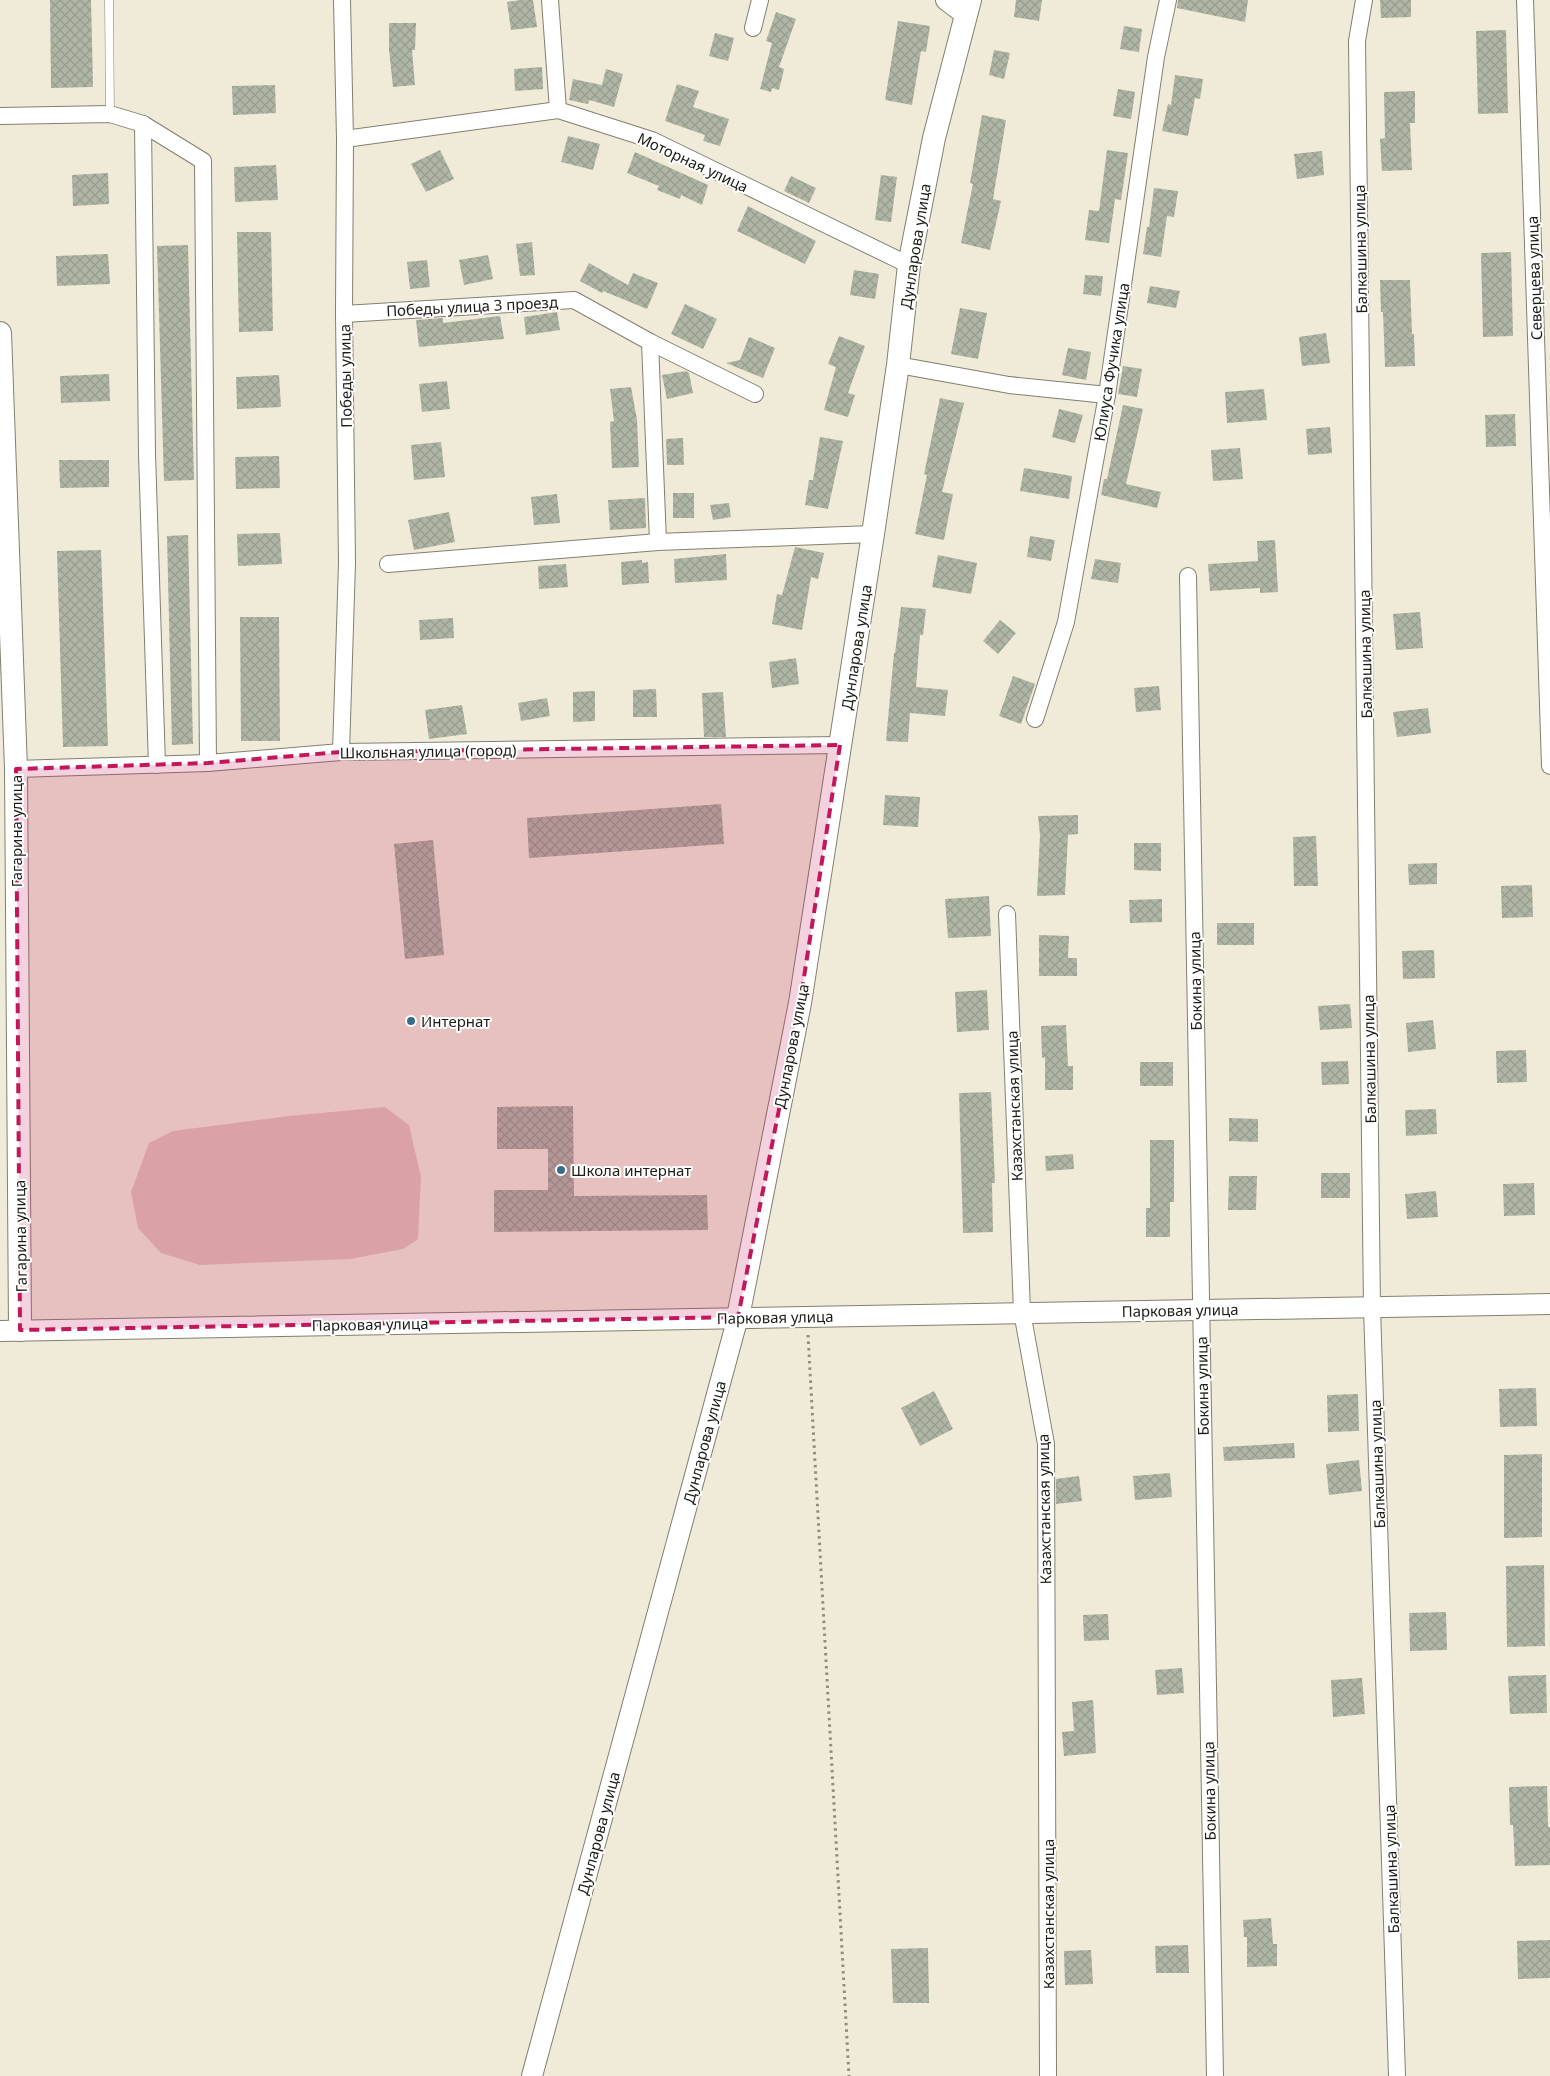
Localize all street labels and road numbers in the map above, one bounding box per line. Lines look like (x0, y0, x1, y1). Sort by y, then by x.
street label: Моторная улица (634, 128, 752, 196)
street label: Дунларова улица (895, 182, 935, 310)
street label: Балкашина улица (1349, 184, 1371, 314)
street label: Северцева улица (1522, 215, 1546, 341)
street label: Юлиуса Фучика улица (1089, 281, 1133, 443)
street label: Победы улица 3 проезд (386, 292, 558, 320)
street label: Победы улица (334, 324, 356, 428)
street label: Дунларова улица (836, 583, 876, 711)
street label: Балкашина улица (1354, 589, 1376, 719)
street label: Школьная улица (город) (339, 739, 517, 763)
street label: Гагарина улица (6, 775, 26, 887)
street label: Бокина улица (1184, 931, 1206, 1031)
street label: Дунларова улица (769, 982, 813, 1110)
street label: Балкашина улица (1358, 994, 1380, 1124)
street label: Казахстанская улица (1001, 1030, 1027, 1182)
street label: Гагарина улица (9, 1179, 31, 1293)
street label: Парковая улица (1121, 1299, 1239, 1321)
street label: Парковая улица (716, 1306, 834, 1328)
street label: Парковая улица (311, 1313, 429, 1335)
street label: Бокина улица (1191, 1336, 1213, 1436)
street label: Дунларова улица (678, 1378, 730, 1506)
street label: Балкашина улица (1365, 1399, 1389, 1529)
street label: Казахстанская улица (1033, 1433, 1055, 1585)
street label: Бокина улица (1198, 1741, 1220, 1841)
street label: Дунларова улица (572, 1769, 624, 1897)
street label: Балкашина улица (1379, 1804, 1403, 1934)
street label: Казахстанская улица (1038, 1839, 1058, 1989)

